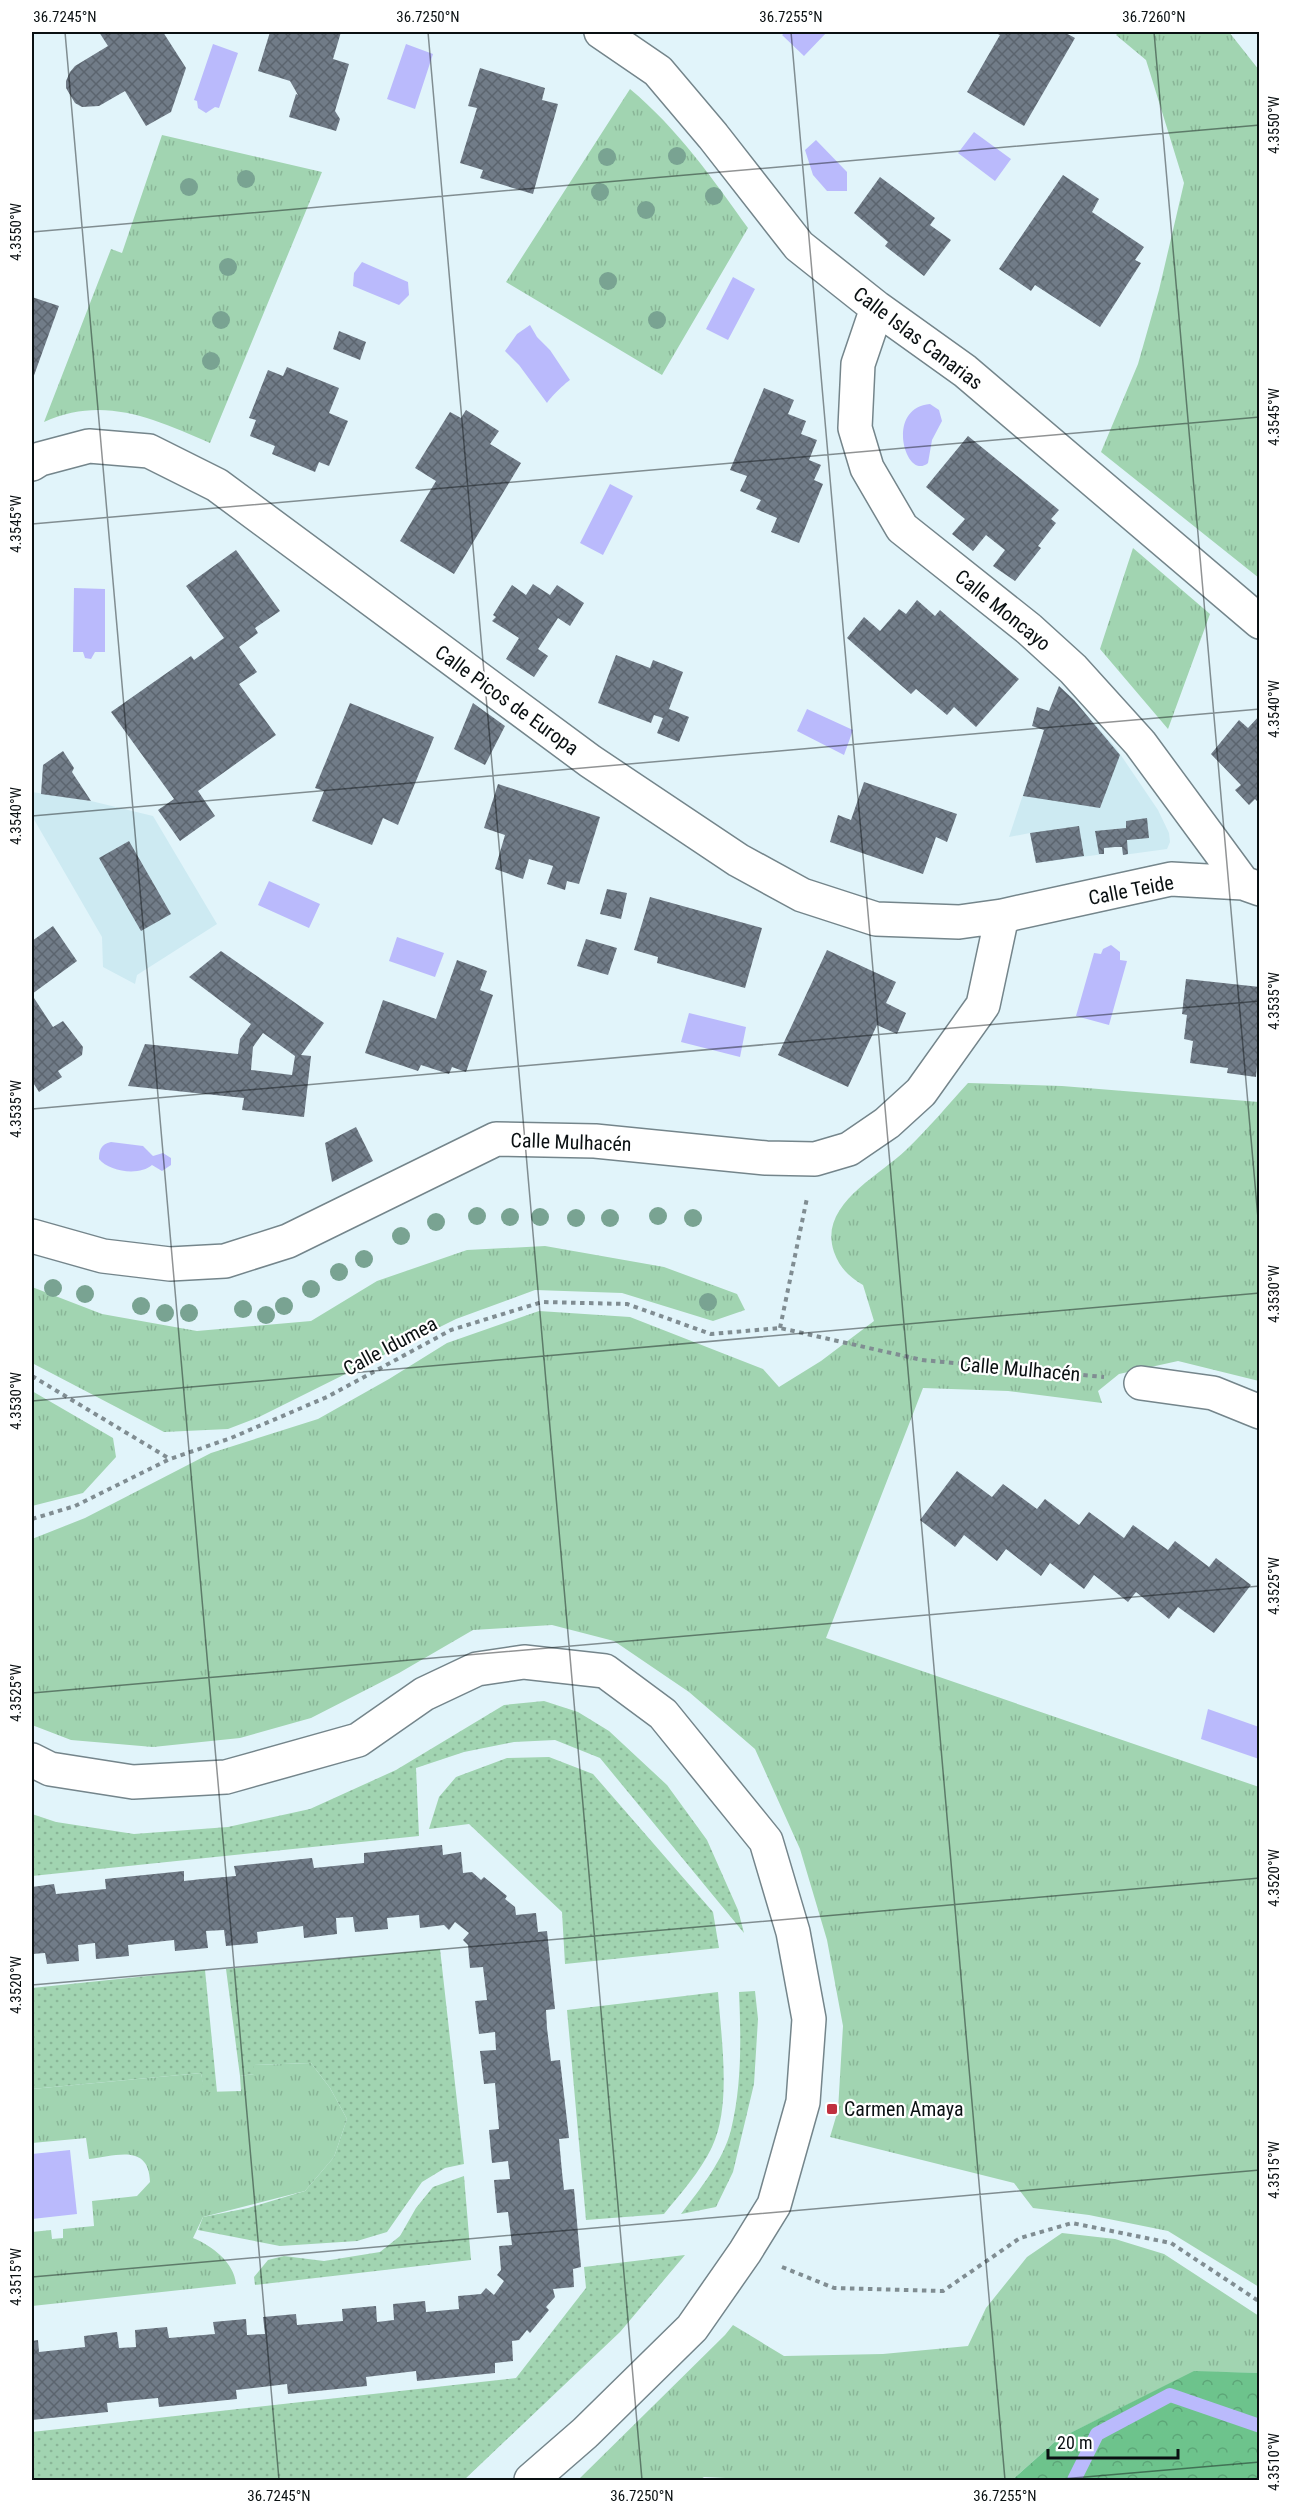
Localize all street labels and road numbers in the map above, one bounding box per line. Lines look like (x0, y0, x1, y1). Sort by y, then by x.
street label: Calle Islas Canarias (849, 282, 987, 394)
street label: Calle Moncayo (950, 564, 1056, 656)
street label: Calle Picos de Europa (431, 640, 583, 760)
street label: Calle Teide (1086, 870, 1176, 910)
street label: Calle Mulhacén (510, 1128, 632, 1156)
street label: Calle Idumea (339, 1311, 441, 1381)
street label: Calle Mulhacén (959, 1352, 1081, 1386)

